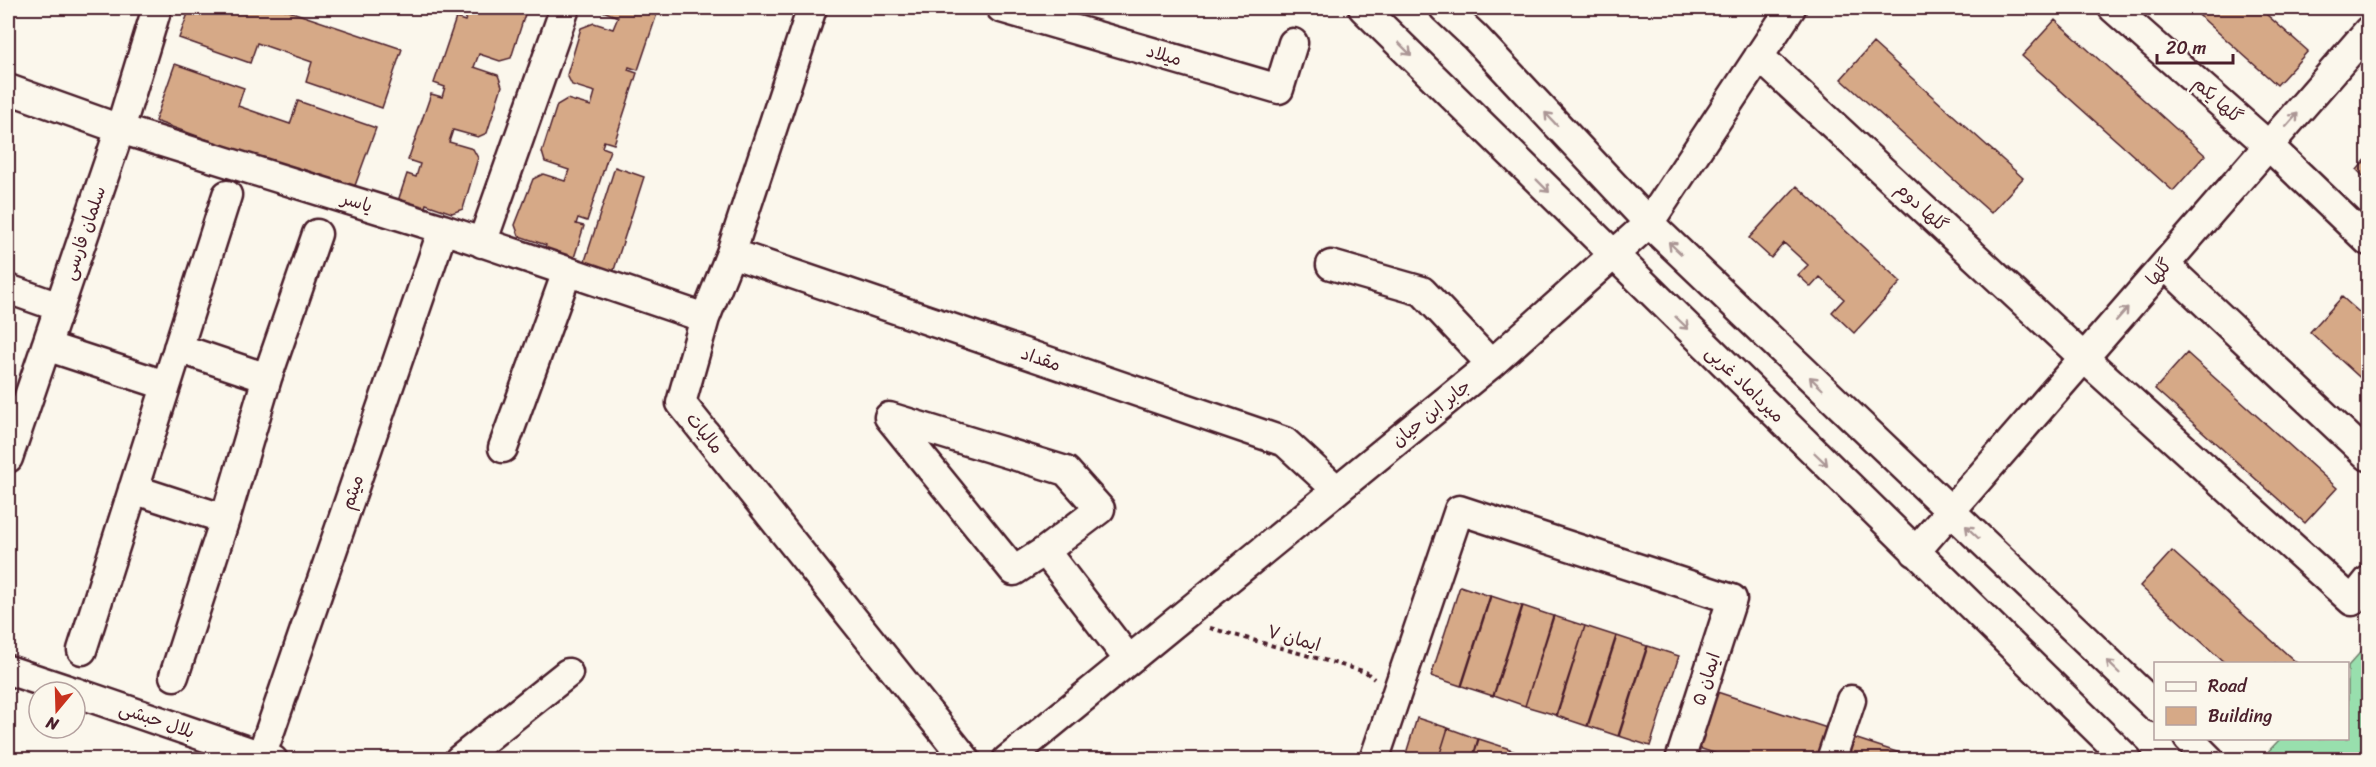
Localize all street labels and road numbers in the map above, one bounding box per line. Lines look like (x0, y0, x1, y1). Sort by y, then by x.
street label: میلاد (1142, 35, 1186, 75)
street label: گلها یکم (2185, 68, 2251, 132)
street label: گلها دوم (1888, 174, 1956, 240)
street label: سلمان فارسی (53, 182, 115, 284)
street label: یاسر (335, 182, 377, 222)
street label: گلها (2138, 250, 2181, 293)
street label: مقداد (1017, 337, 1065, 381)
street label: میرداماد غربی (1698, 337, 1792, 431)
street label: جابر ابن حیان (1384, 371, 1478, 455)
street label: مالیات (678, 405, 732, 461)
street label: میثم (331, 470, 373, 514)
street label: ایمان ۷ (1263, 615, 1325, 661)
street label: ایمان ۵ (1682, 648, 1730, 710)
street label: بلال حبشی (115, 692, 199, 748)

